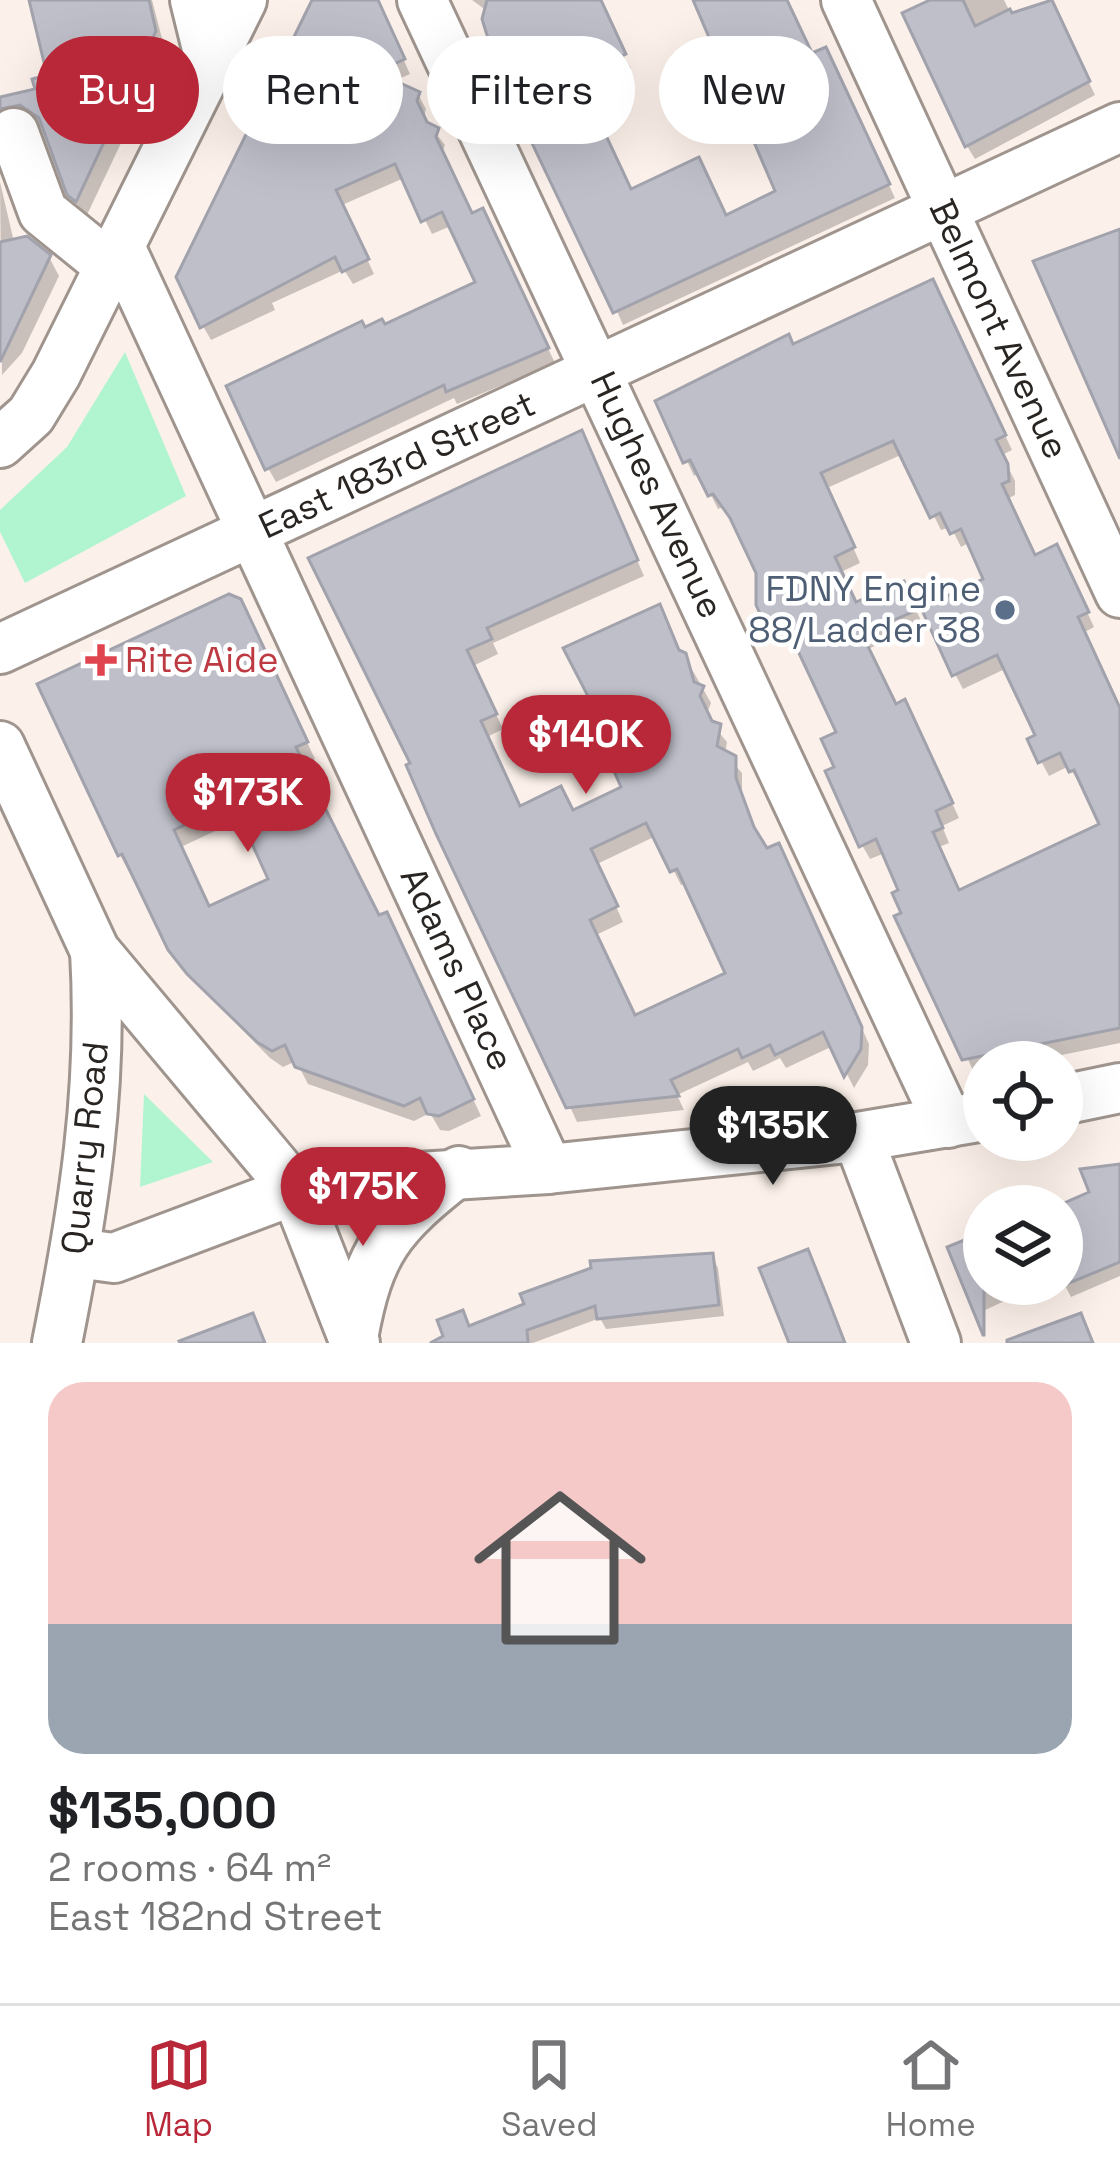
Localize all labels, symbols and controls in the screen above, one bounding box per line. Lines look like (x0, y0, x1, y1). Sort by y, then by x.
chip: Buy (36, 36, 199, 144)
chip: Rent (223, 36, 403, 144)
chip: Filters (427, 36, 635, 144)
chip: New (659, 36, 829, 144)
street label: Belmont Avenue (919, 192, 1079, 466)
street label: Hughes Avenue (580, 364, 734, 626)
street label: East 183rd Street (251, 381, 543, 549)
place label: FDNY Engine 88/Ladder 38 (748, 566, 981, 653)
marker: FDNY Engine 88/Ladder 38 (992, 597, 1018, 623)
place label: Rite Aide (125, 637, 279, 683)
marker: Rite Aide (88, 647, 114, 673)
pin: $140K (502, 695, 670, 797)
text: $140K (528, 709, 644, 758)
pin: $173K (164, 753, 332, 855)
text: $173K (193, 767, 304, 816)
street label: Adams Place (390, 860, 524, 1078)
street label: Quarry Road (51, 1039, 119, 1257)
map controls (963, 1041, 1083, 1305)
button: locate (963, 1041, 1083, 1161)
pin: $135K (689, 1086, 857, 1188)
text: $135K (717, 1100, 829, 1149)
pin: $175K (279, 1147, 447, 1249)
text: $175K (308, 1161, 418, 1210)
button: layers (963, 1185, 1083, 1305)
icon: home (452, 1460, 668, 1676)
text: $135,000 (48, 1778, 277, 1843)
text: 2 rooms · 64 m² (48, 1843, 331, 1892)
text: East 182nd Street (48, 1892, 383, 1941)
tab: Map (144, 2032, 213, 2146)
tab: Saved (501, 2032, 598, 2146)
tab: Home (886, 2032, 976, 2146)

